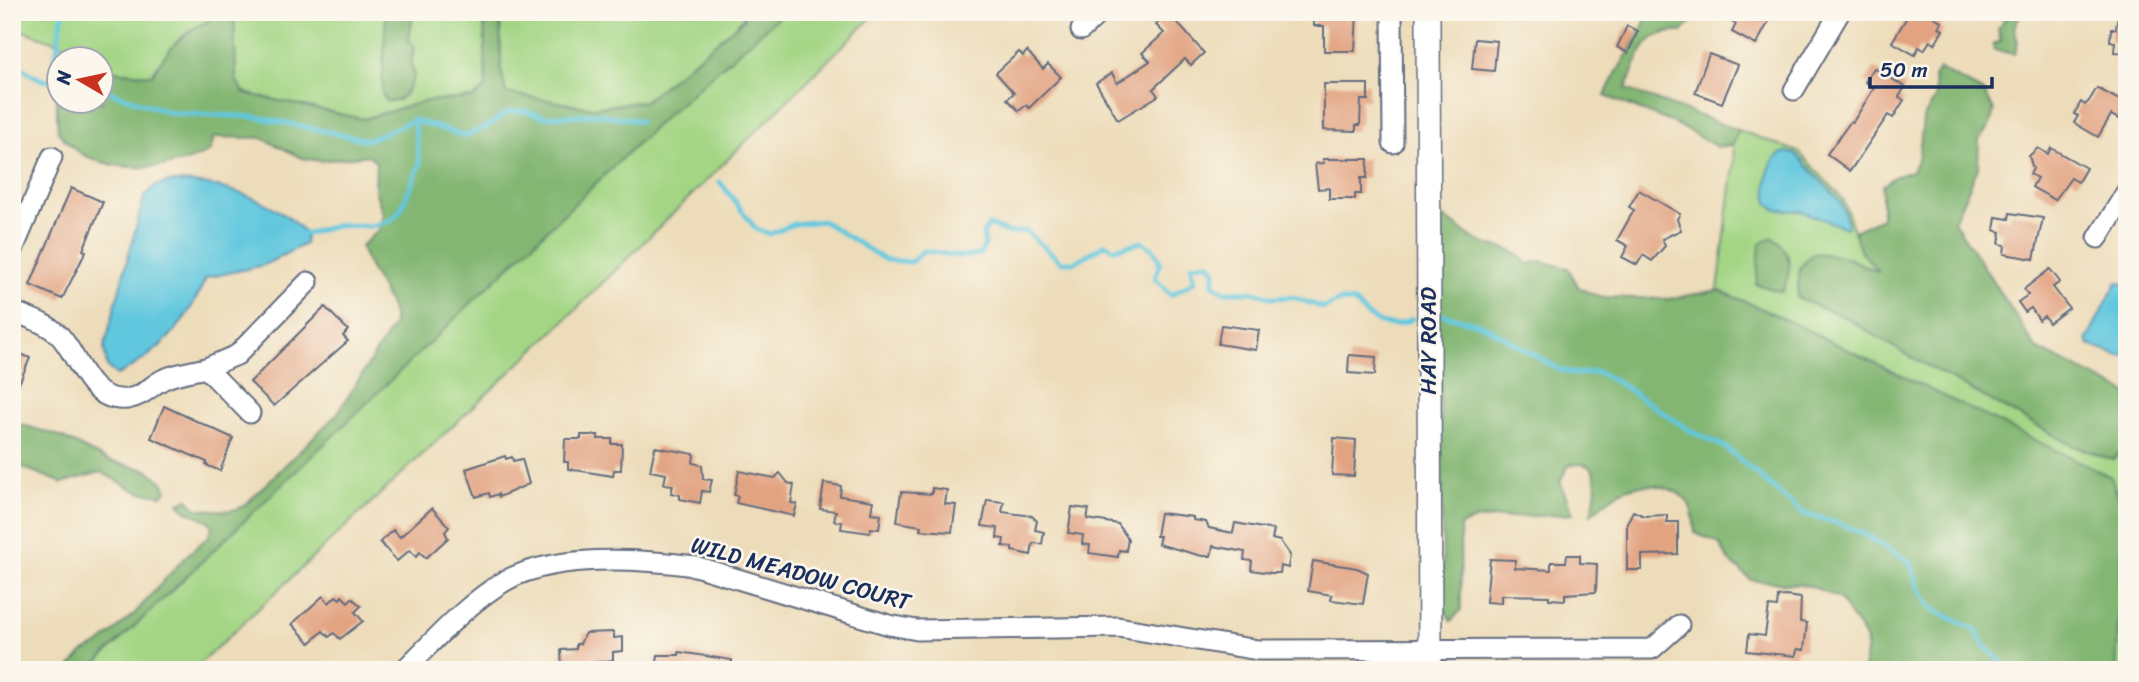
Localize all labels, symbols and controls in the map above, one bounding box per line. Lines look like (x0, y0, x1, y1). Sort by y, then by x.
north arrow (46, 46, 116, 116)
scale bar (1870, 46, 1992, 90)
text: 50 m (1880, 51, 1928, 89)
text: N (46, 68, 81, 87)
street label: HAY ROAD (1408, 287, 1449, 395)
street label: WILD MEADOW COURT (686, 524, 917, 623)

